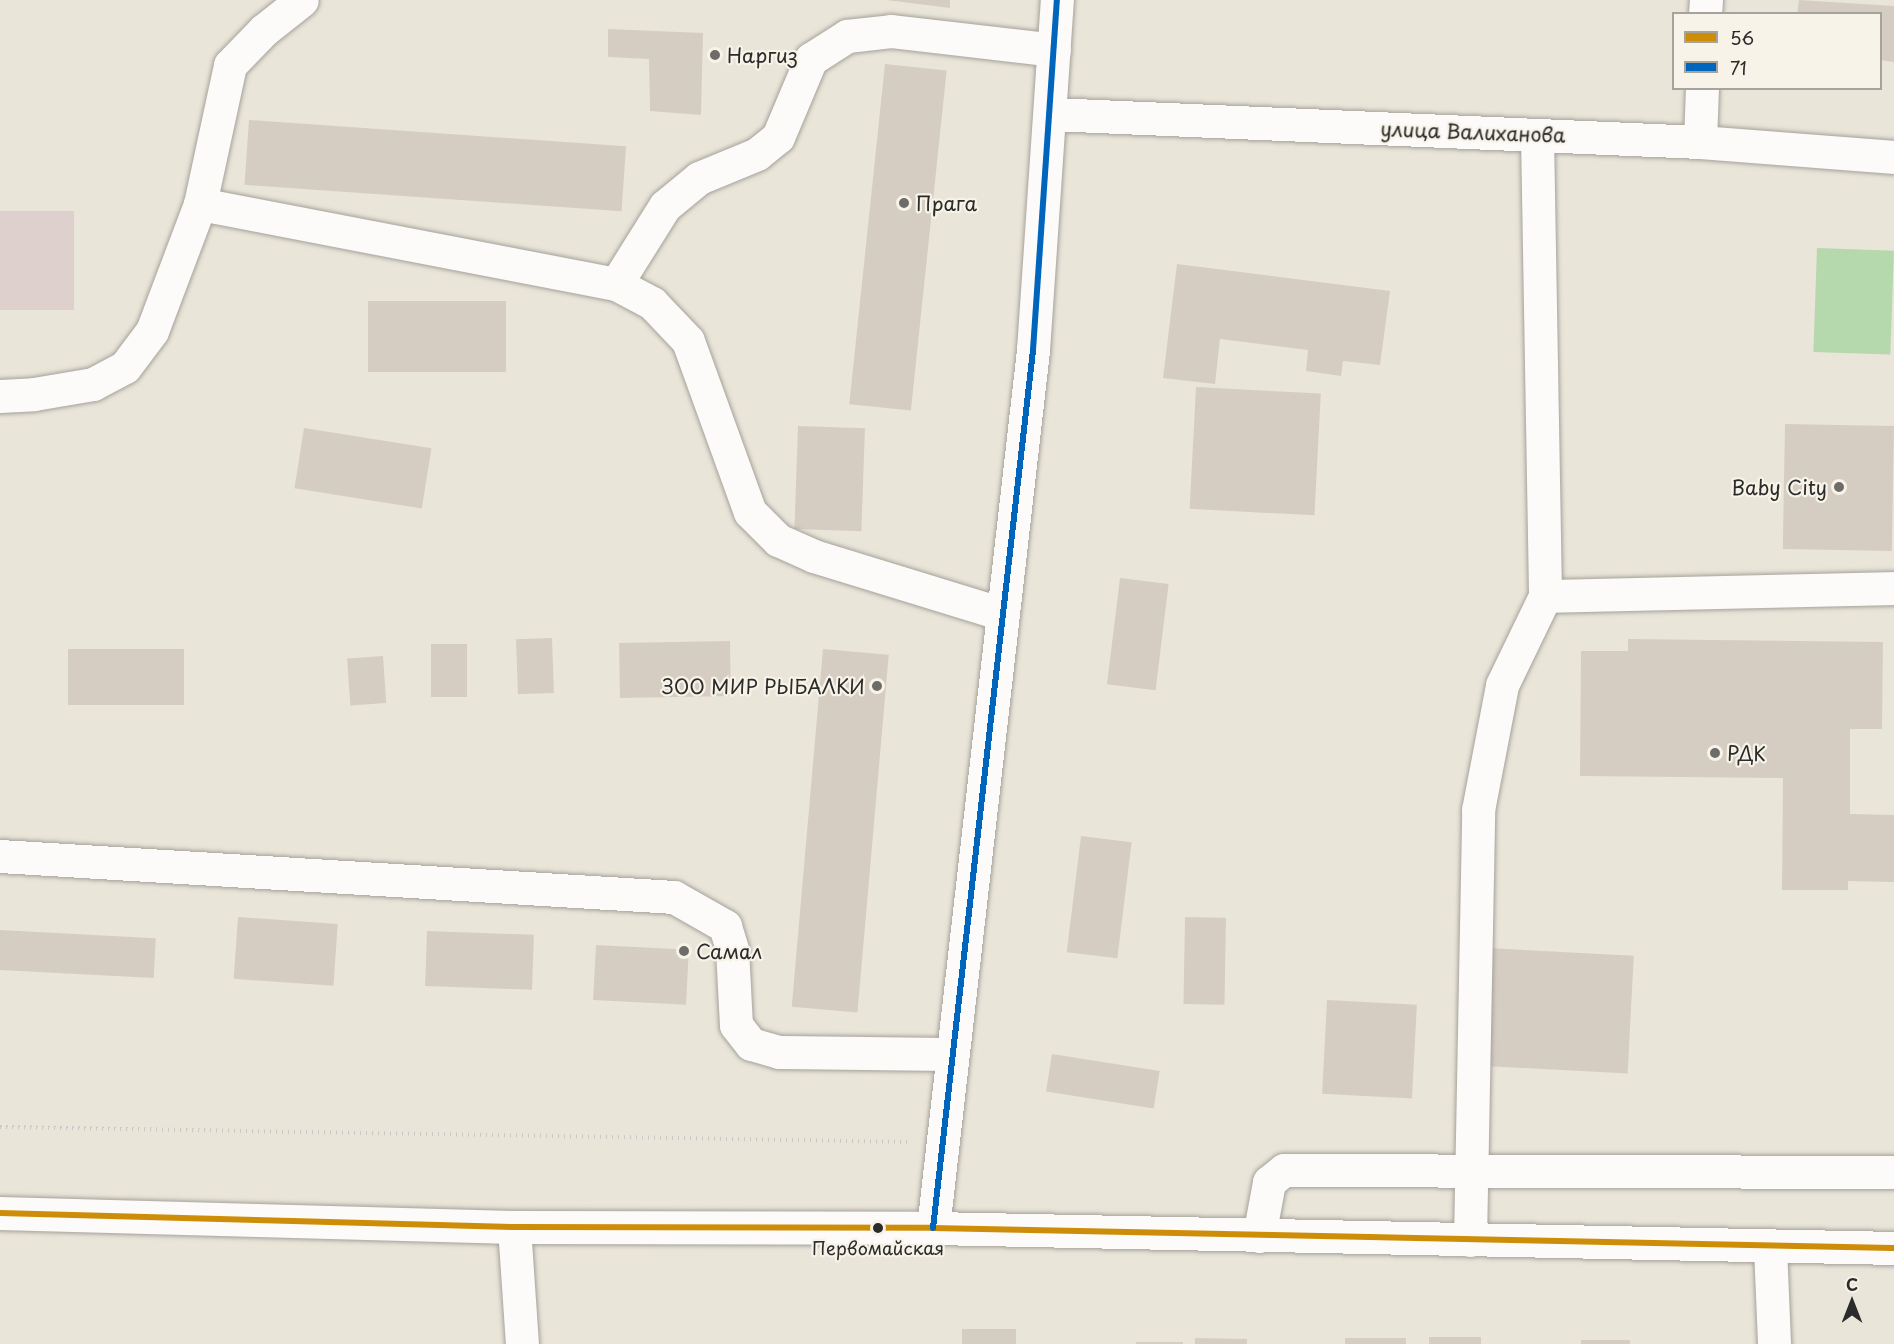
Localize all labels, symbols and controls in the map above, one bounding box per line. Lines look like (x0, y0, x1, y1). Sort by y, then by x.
legend (1672, 12, 1882, 90)
text: 56 (1730, 24, 1754, 51)
place label: Наргиз (727, 43, 798, 67)
marker: Наргиз (708, 48, 722, 62)
text: 71 (1730, 54, 1747, 81)
street label: улица Валиханова (1380, 117, 1566, 147)
place label: Прага (916, 191, 977, 215)
marker: Прага (897, 196, 911, 210)
place label: Baby City (1731, 475, 1827, 499)
marker: Baby City (1832, 480, 1846, 494)
place label: ЗОО МИР РЫБАЛКИ (659, 674, 865, 698)
marker: ЗОО МИР РЫБАЛКИ (870, 679, 884, 693)
place label: РДК (1727, 741, 1766, 765)
marker: РДК (1708, 746, 1722, 760)
place label: Самал (696, 939, 762, 963)
marker: Самал (677, 944, 691, 958)
marker: Первомайская (872, 1222, 884, 1234)
place label: Первомайская (812, 1237, 944, 1259)
north arrow (1822, 1272, 1882, 1332)
text: С (1846, 1272, 1858, 1296)

